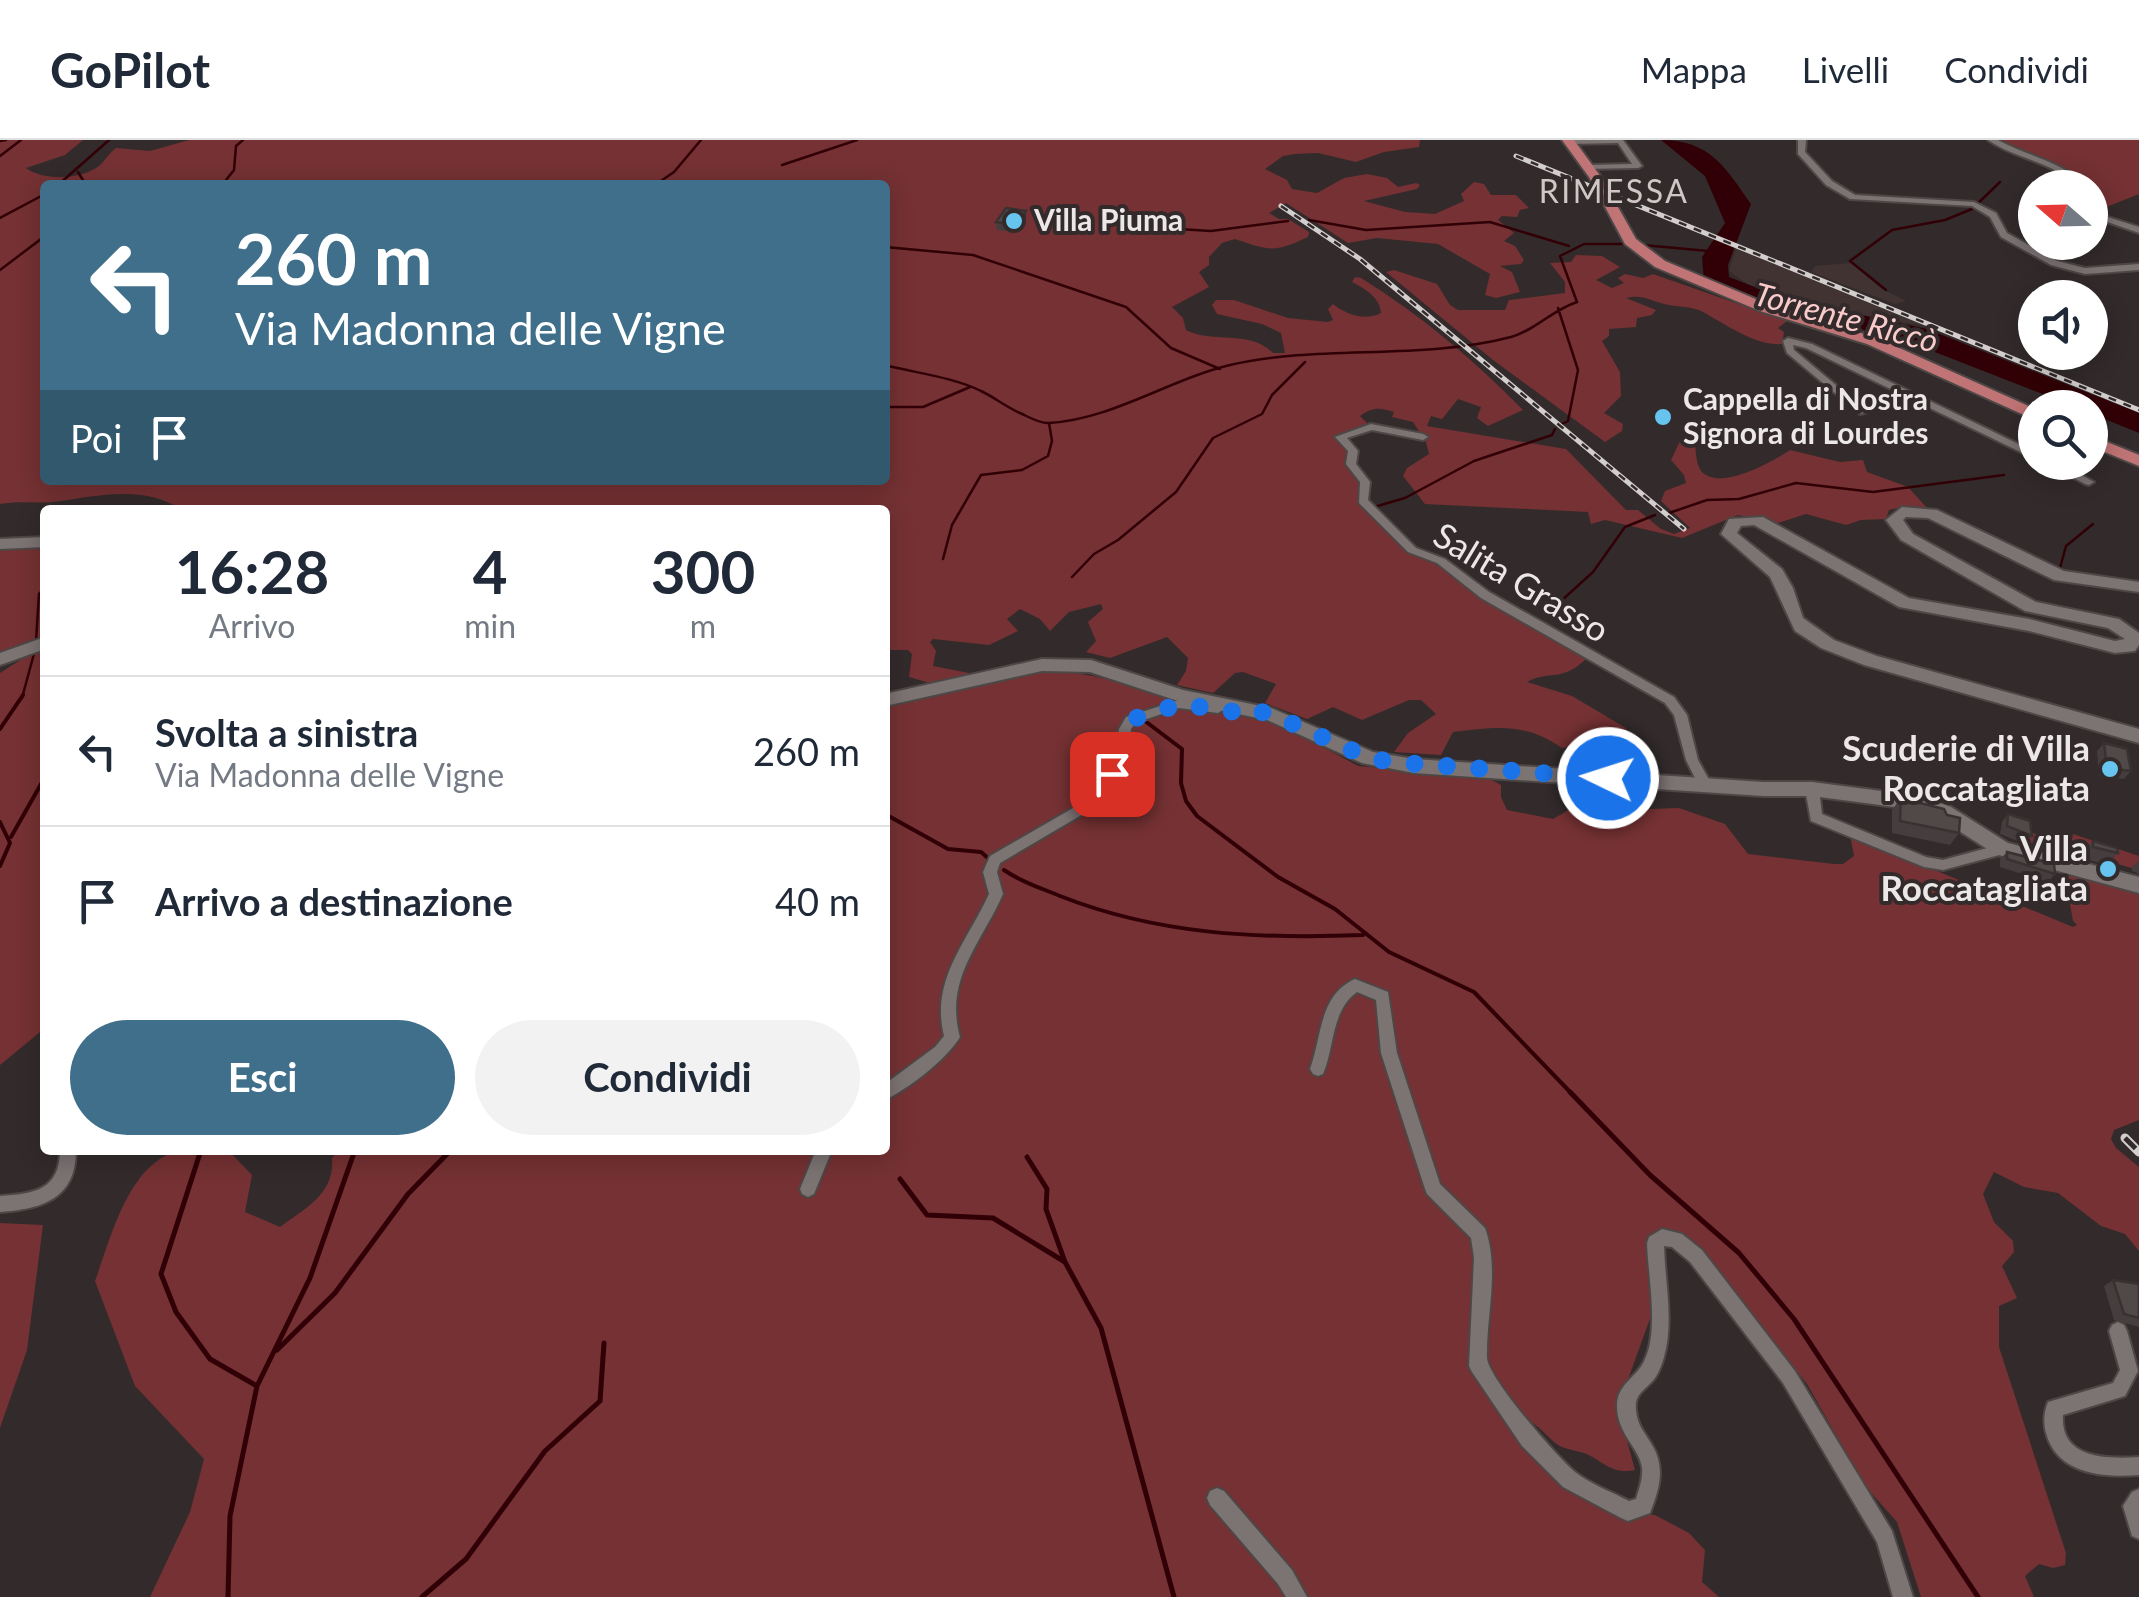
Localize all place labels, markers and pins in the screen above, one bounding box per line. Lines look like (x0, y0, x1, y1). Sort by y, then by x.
place label: Villa Piuma (1033, 201, 1183, 237)
marker: Villa Piuma (1003, 210, 1025, 232)
place label: Cappella di Nostra Signora di Lourdes (1683, 380, 1928, 450)
marker: Cappella di Nostra Signora di Lourdes (1652, 406, 1674, 428)
place label: Scuderie di Villa Roccatagliata (1842, 726, 2090, 808)
pin (1070, 732, 1155, 817)
marker: Scuderie di Villa Roccatagliata (2099, 758, 2121, 780)
place label: Villa Roccatagliata (1880, 826, 2088, 908)
marker: Villa Roccatagliata (2097, 858, 2119, 880)

